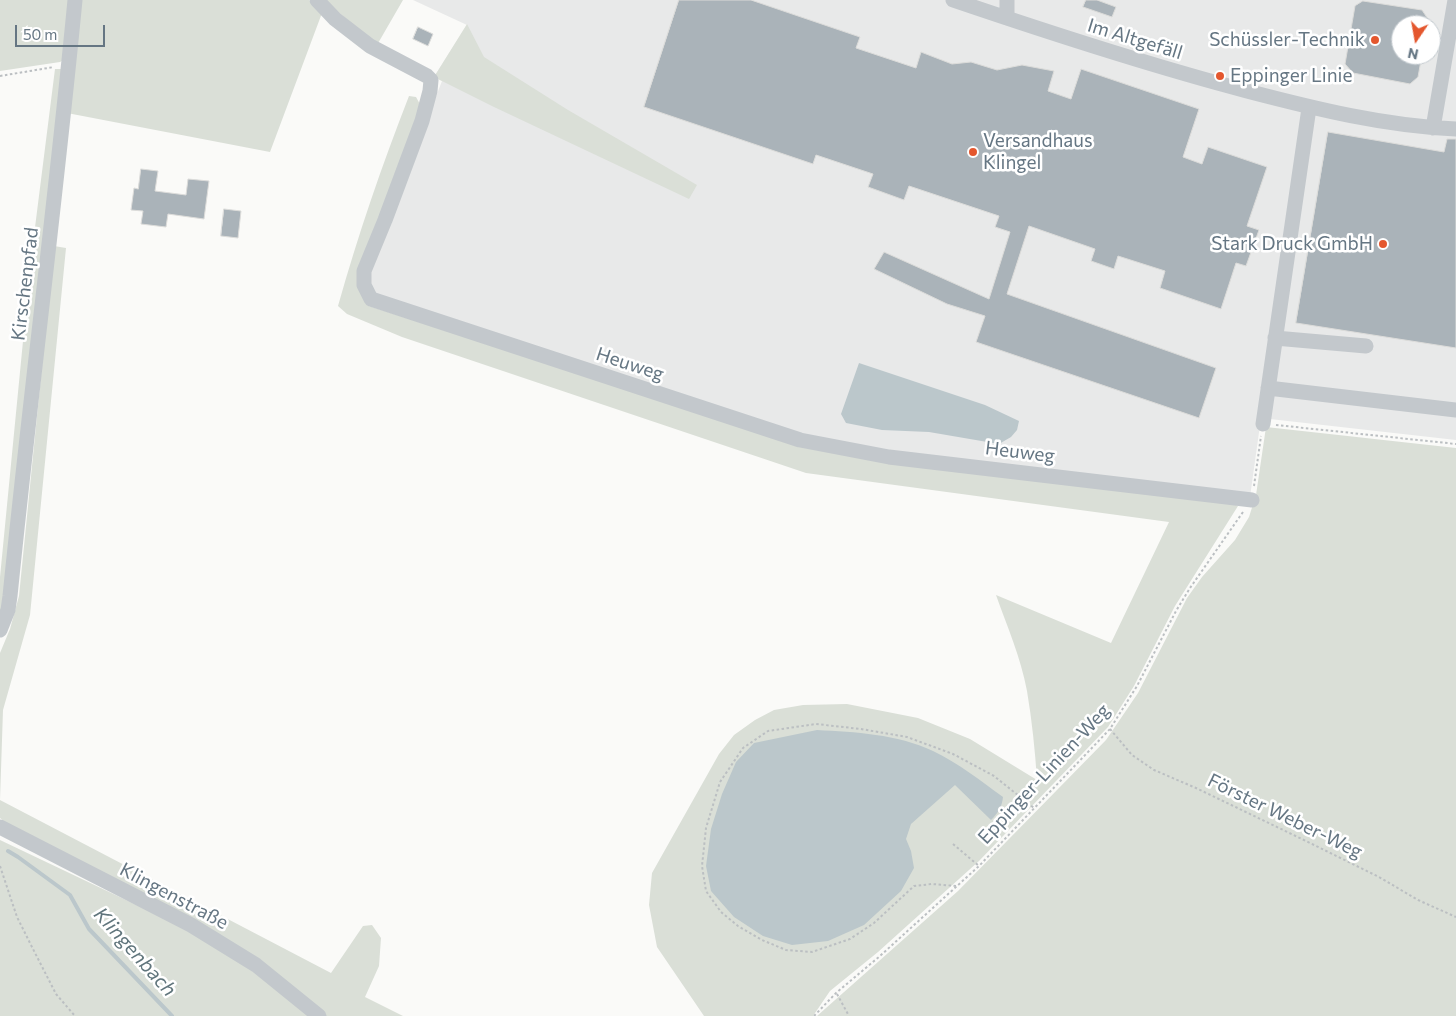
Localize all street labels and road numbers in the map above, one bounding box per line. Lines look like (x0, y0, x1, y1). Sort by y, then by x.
street label: Im Altgefäll (1085, 14, 1185, 64)
street label: Kirschenpfad (7, 226, 43, 342)
street label: Heuweg (593, 342, 667, 386)
street label: Heuweg (984, 436, 1056, 468)
street label: Eppinger-Linien-Weg (973, 699, 1115, 849)
street label: Förster Weber-Weg (1204, 769, 1366, 863)
street label: Klingenstraße (116, 858, 232, 934)

